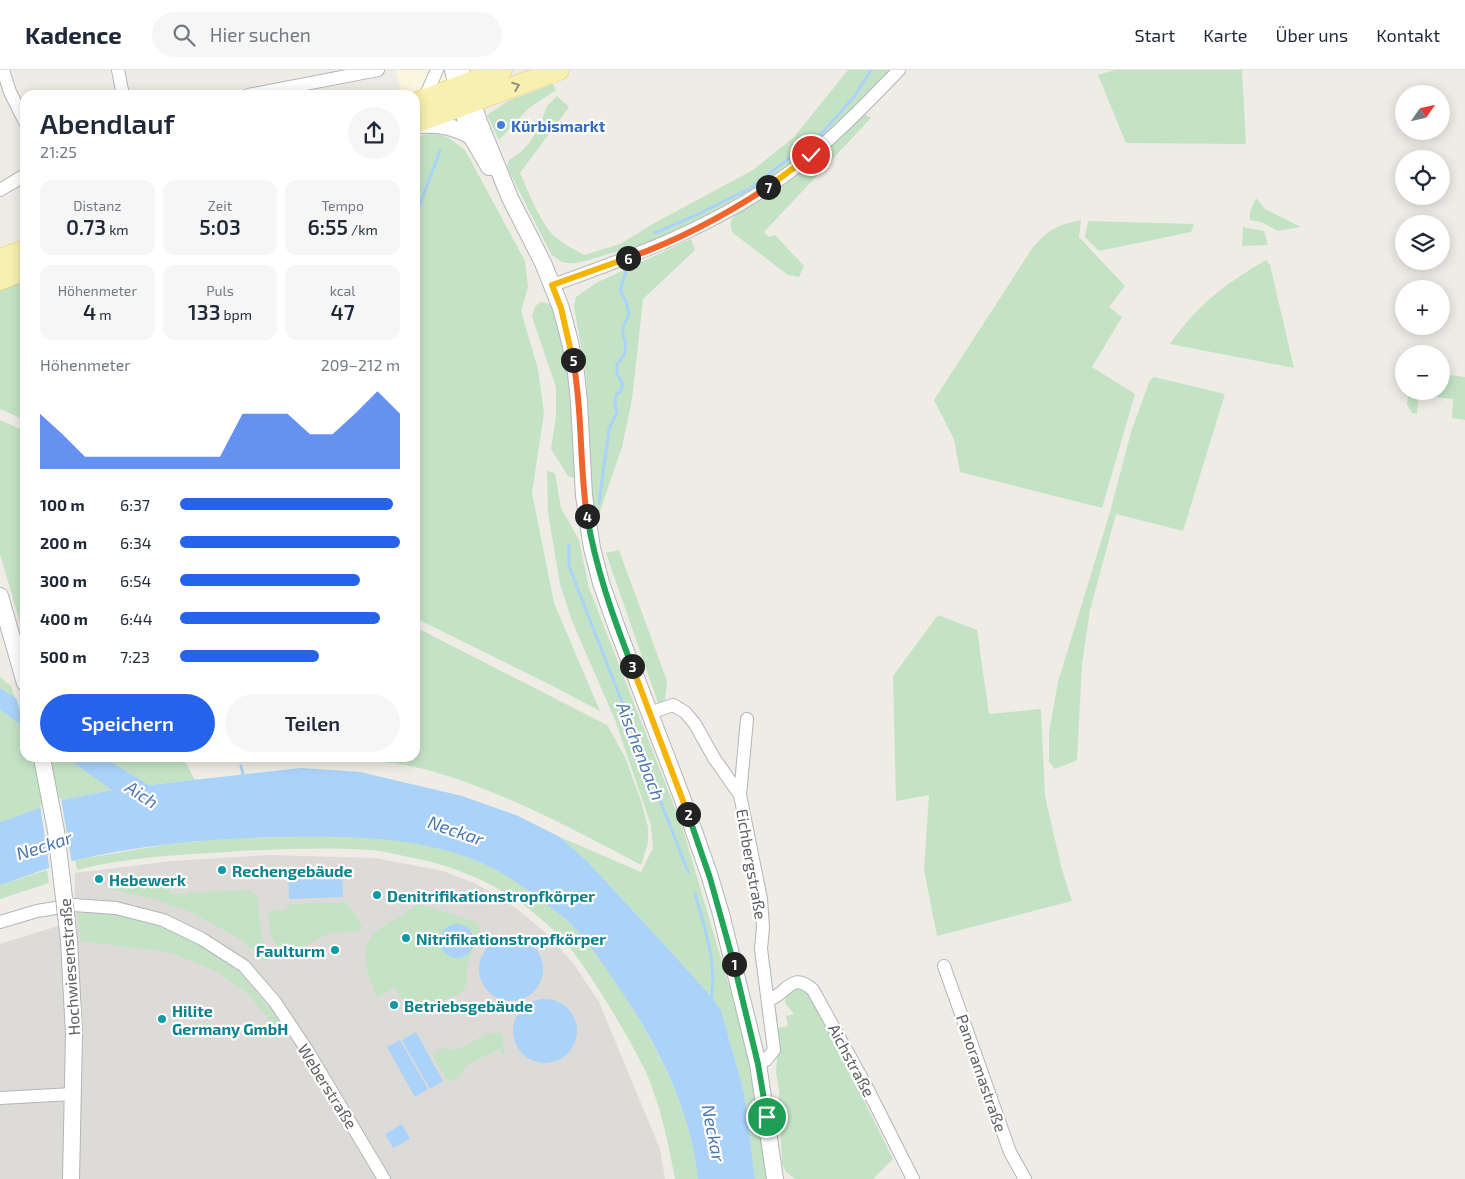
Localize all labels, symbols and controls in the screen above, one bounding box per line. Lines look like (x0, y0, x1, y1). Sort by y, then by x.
search box (152, 12, 502, 57)
text: Kadence (25, 20, 122, 49)
icon: search (170, 21, 198, 49)
text: Hier suchen (210, 23, 311, 46)
text: Start (1134, 24, 1175, 46)
text: Karte (1203, 24, 1248, 46)
text: Über uns (1276, 24, 1348, 46)
text: Kontakt (1376, 24, 1440, 46)
one-way arrow (511, 82, 520, 92)
north arrow (1395, 85, 1450, 140)
map controls (1395, 85, 1450, 400)
text: Abendlauf (40, 106, 175, 140)
button: share (348, 107, 400, 159)
place label: Kürbismarkt (511, 116, 606, 135)
marker: Kürbismarkt (495, 119, 507, 131)
pin (790, 134, 832, 176)
icon: check (797, 141, 825, 169)
text: 21:25 (40, 142, 77, 161)
button: locate (1395, 150, 1450, 205)
pin: 7 (756, 174, 780, 200)
text: 7 (765, 179, 772, 196)
text: Distanz (73, 197, 121, 214)
text: Zeit (208, 197, 232, 214)
text: Tempo (321, 197, 364, 214)
text: 0.73 (66, 214, 106, 239)
text: 5:03 (199, 214, 241, 239)
text: 6:55 (308, 214, 348, 239)
button: layers (1395, 215, 1450, 270)
text: km (106, 221, 129, 238)
text: /km (348, 221, 378, 238)
pin: 6 (616, 246, 640, 270)
text: 6 (624, 250, 633, 267)
button: + (1395, 280, 1450, 335)
text: Höhenmeter (58, 282, 137, 299)
text: Puls (206, 282, 234, 299)
text: kcal (330, 282, 355, 299)
text: 4 (83, 299, 96, 324)
text: 133 (188, 299, 220, 324)
text: 47 (331, 299, 355, 324)
text: m (96, 306, 112, 323)
text: bpm (220, 306, 252, 323)
button: − (1395, 345, 1450, 400)
pin: 5 (560, 348, 586, 372)
text: 5 (570, 352, 577, 369)
text: Höhenmeter (40, 355, 131, 374)
text: 209–212 m (321, 355, 400, 374)
text: 100 m (40, 495, 85, 514)
text: 6:37 (120, 495, 150, 514)
pin: 4 (574, 504, 600, 528)
text: 4 (583, 508, 592, 525)
text: 200 m (40, 533, 87, 552)
text: 6:34 (120, 533, 152, 552)
text: 300 m (40, 571, 87, 590)
text: 6:54 (120, 571, 151, 590)
text: 400 m (40, 609, 88, 628)
text: 6:44 (120, 609, 153, 628)
text: 500 m (40, 647, 87, 666)
text: 7:23 (120, 647, 150, 666)
pin: 3 (620, 654, 644, 678)
text: 3 (629, 658, 636, 675)
button: Speichern (40, 694, 215, 752)
button: Teilen (225, 694, 400, 752)
water label: Aischenbach (612, 698, 670, 803)
water label: Aich (121, 775, 163, 813)
pin: 2 (676, 802, 700, 826)
text: 2 (684, 806, 693, 823)
street label: Eichbergstraße (733, 807, 771, 921)
water label: Neckar (425, 810, 488, 850)
water label: Neckar (13, 825, 76, 864)
place label: Rechengebäude (232, 861, 353, 880)
marker: Rechengebäude (216, 864, 228, 876)
place label: Hebewerk (109, 870, 186, 889)
marker: Hebewerk (93, 873, 105, 885)
place label: Denitrifikationstropfkörper (387, 886, 595, 905)
marker: Denitrifikationstropfkörper (371, 889, 383, 901)
street label: Hochwiesenstraße (55, 898, 83, 1036)
place label: Nitrifikationstropfkörper (416, 929, 606, 948)
marker: Nitrifikationstropfkörper (400, 932, 412, 944)
place label: Faulturm (256, 941, 325, 960)
marker: Faulturm (329, 944, 341, 956)
pin: 1 (722, 952, 746, 976)
text: 1 (731, 956, 738, 973)
place label: Betriebsgebäude (404, 996, 533, 1015)
marker: Betriebsgebäude (388, 999, 400, 1011)
place label: Hilite Germany GmbH (172, 1001, 288, 1039)
street label: Panoramastraße (953, 1012, 1011, 1134)
marker: Hilite Germany GmbH (156, 1013, 168, 1025)
street label: Aichstraße (825, 1020, 879, 1100)
street label: Weberstraße (294, 1040, 362, 1132)
pin (746, 1096, 788, 1138)
water label: Neckar (698, 1103, 730, 1164)
icon: arrive (753, 1103, 781, 1131)

